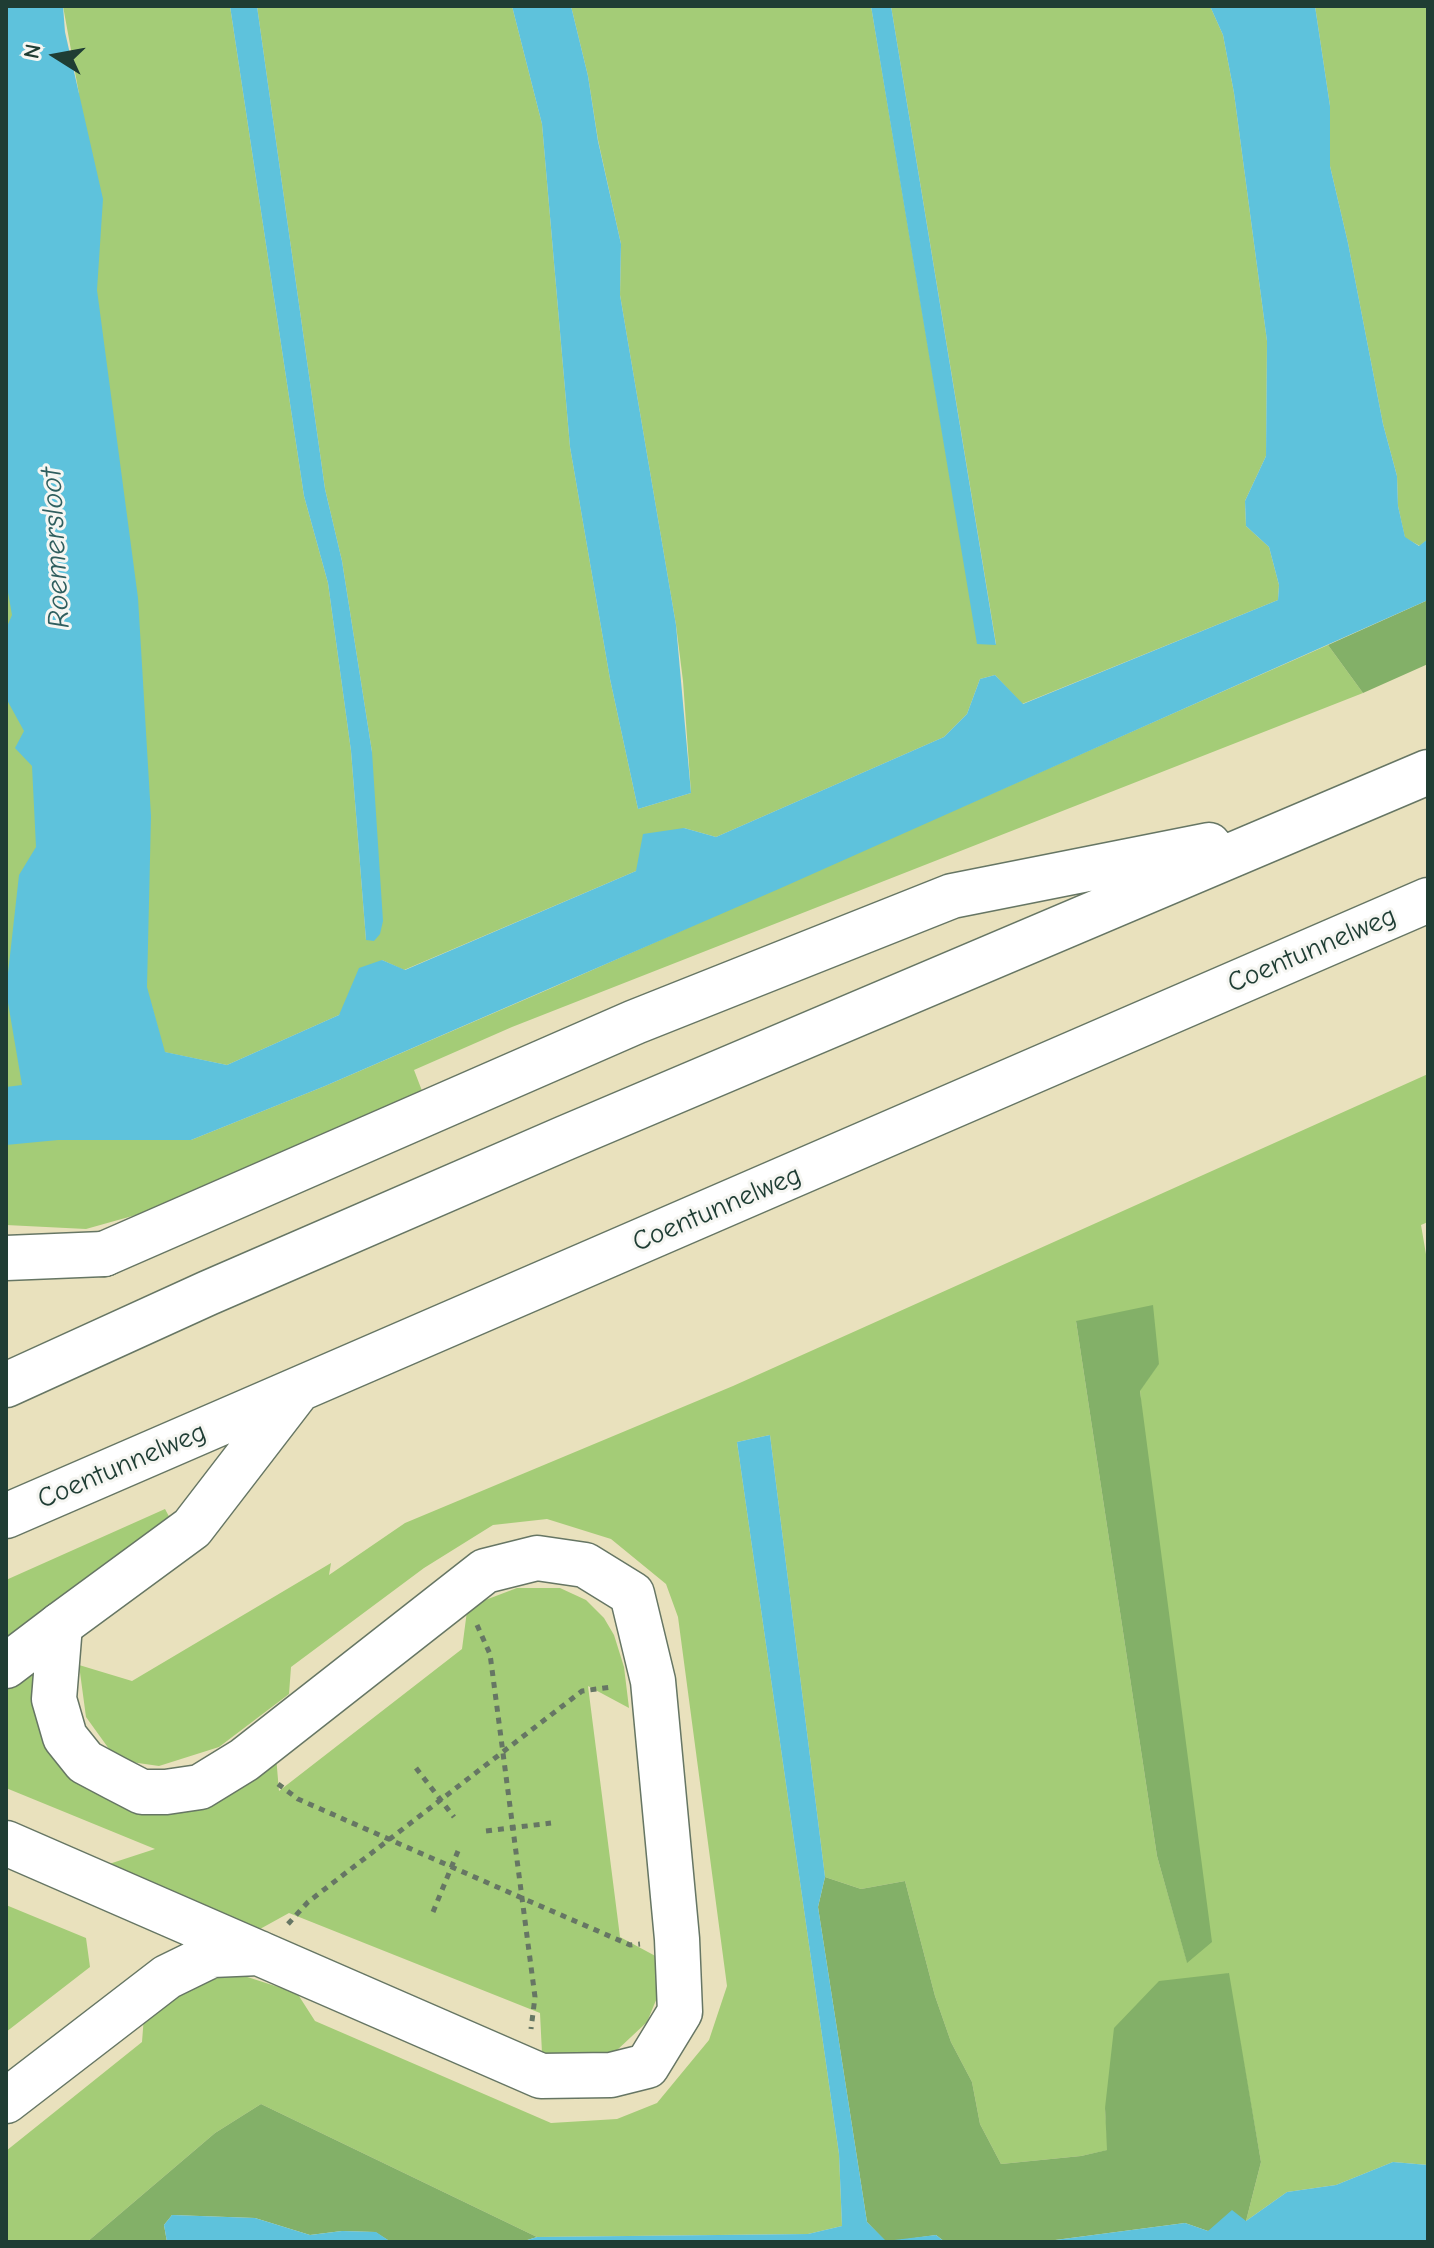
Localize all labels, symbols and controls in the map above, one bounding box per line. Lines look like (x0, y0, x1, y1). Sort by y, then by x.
north arrow (16, 16, 96, 96)
text: N (18, 42, 47, 61)
water label: Roemersloot (34, 467, 78, 629)
street label: Coentunnelweg (1223, 899, 1401, 1001)
street label: Coentunnelweg (628, 1158, 806, 1260)
street label: Coentunnelweg (33, 1415, 211, 1517)

